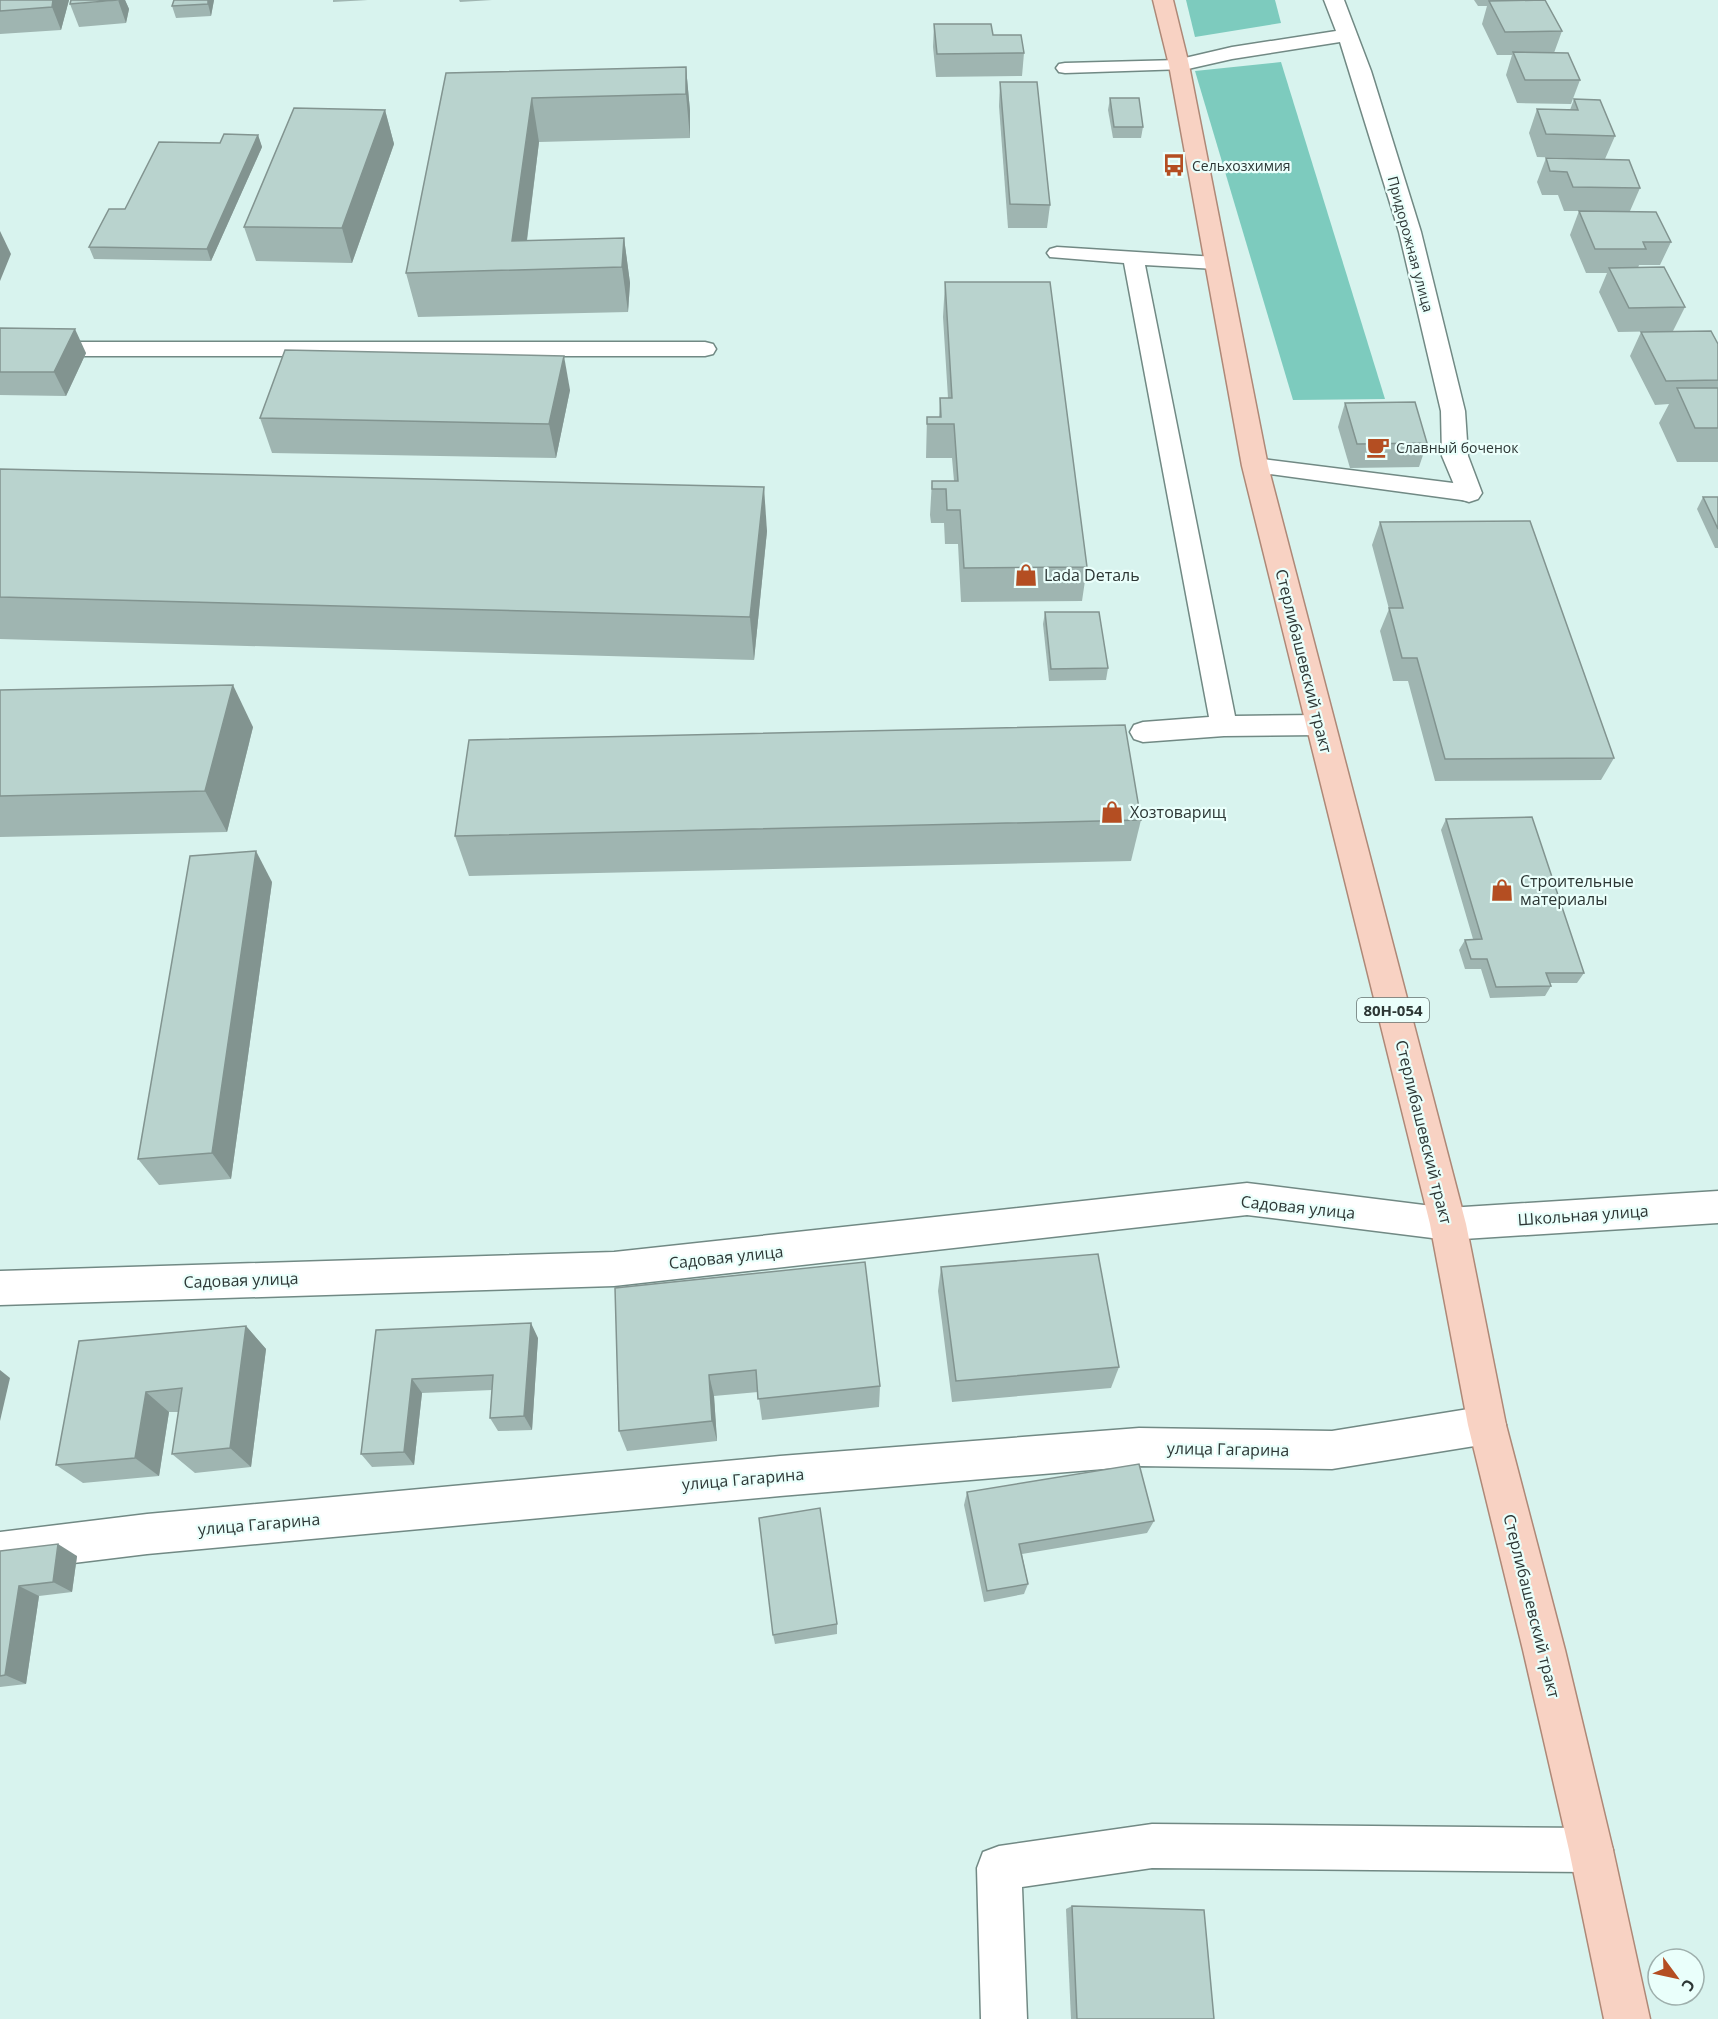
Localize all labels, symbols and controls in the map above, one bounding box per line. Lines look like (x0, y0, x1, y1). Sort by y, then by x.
bus stop icon: Сельхозхимия (1161, 152, 1187, 178)
place label: Сельхозхимия (1192, 156, 1291, 175)
street label: Придорожная улица (1384, 174, 1438, 314)
cafe icon: Славный боченок (1365, 434, 1391, 460)
place label: Славный боченок (1396, 438, 1519, 457)
shop icon: Lada Dеталь (1013, 562, 1039, 588)
place label: Lada Dеталь (1044, 564, 1140, 586)
street label: Стерлибашевский тракт (1270, 567, 1338, 756)
shop icon: Хозтоварищ (1099, 799, 1125, 825)
place label: Хозтоварищ (1130, 801, 1227, 823)
place label: Строительные материалы (1520, 870, 1634, 910)
shop icon: Строительные материалы (1489, 877, 1515, 903)
road number: 80Н-054 (1357, 998, 1429, 1022)
street label: Стерлибашевский тракт (1390, 1038, 1458, 1227)
street label: Садовая улица (1240, 1190, 1356, 1224)
street label: Школьная улица (1517, 1199, 1649, 1231)
street label: Садовая улица (668, 1240, 784, 1274)
street label: Садовая улица (183, 1267, 299, 1293)
street label: улица Гагарина (1167, 1437, 1289, 1461)
street label: улица Гагарина (681, 1463, 805, 1495)
street label: улица Гагарина (197, 1508, 321, 1540)
street label: Стерлибашевский тракт (1498, 1512, 1566, 1701)
north arrow (1646, 1947, 1706, 2007)
text: С (1677, 1975, 1701, 1995)

